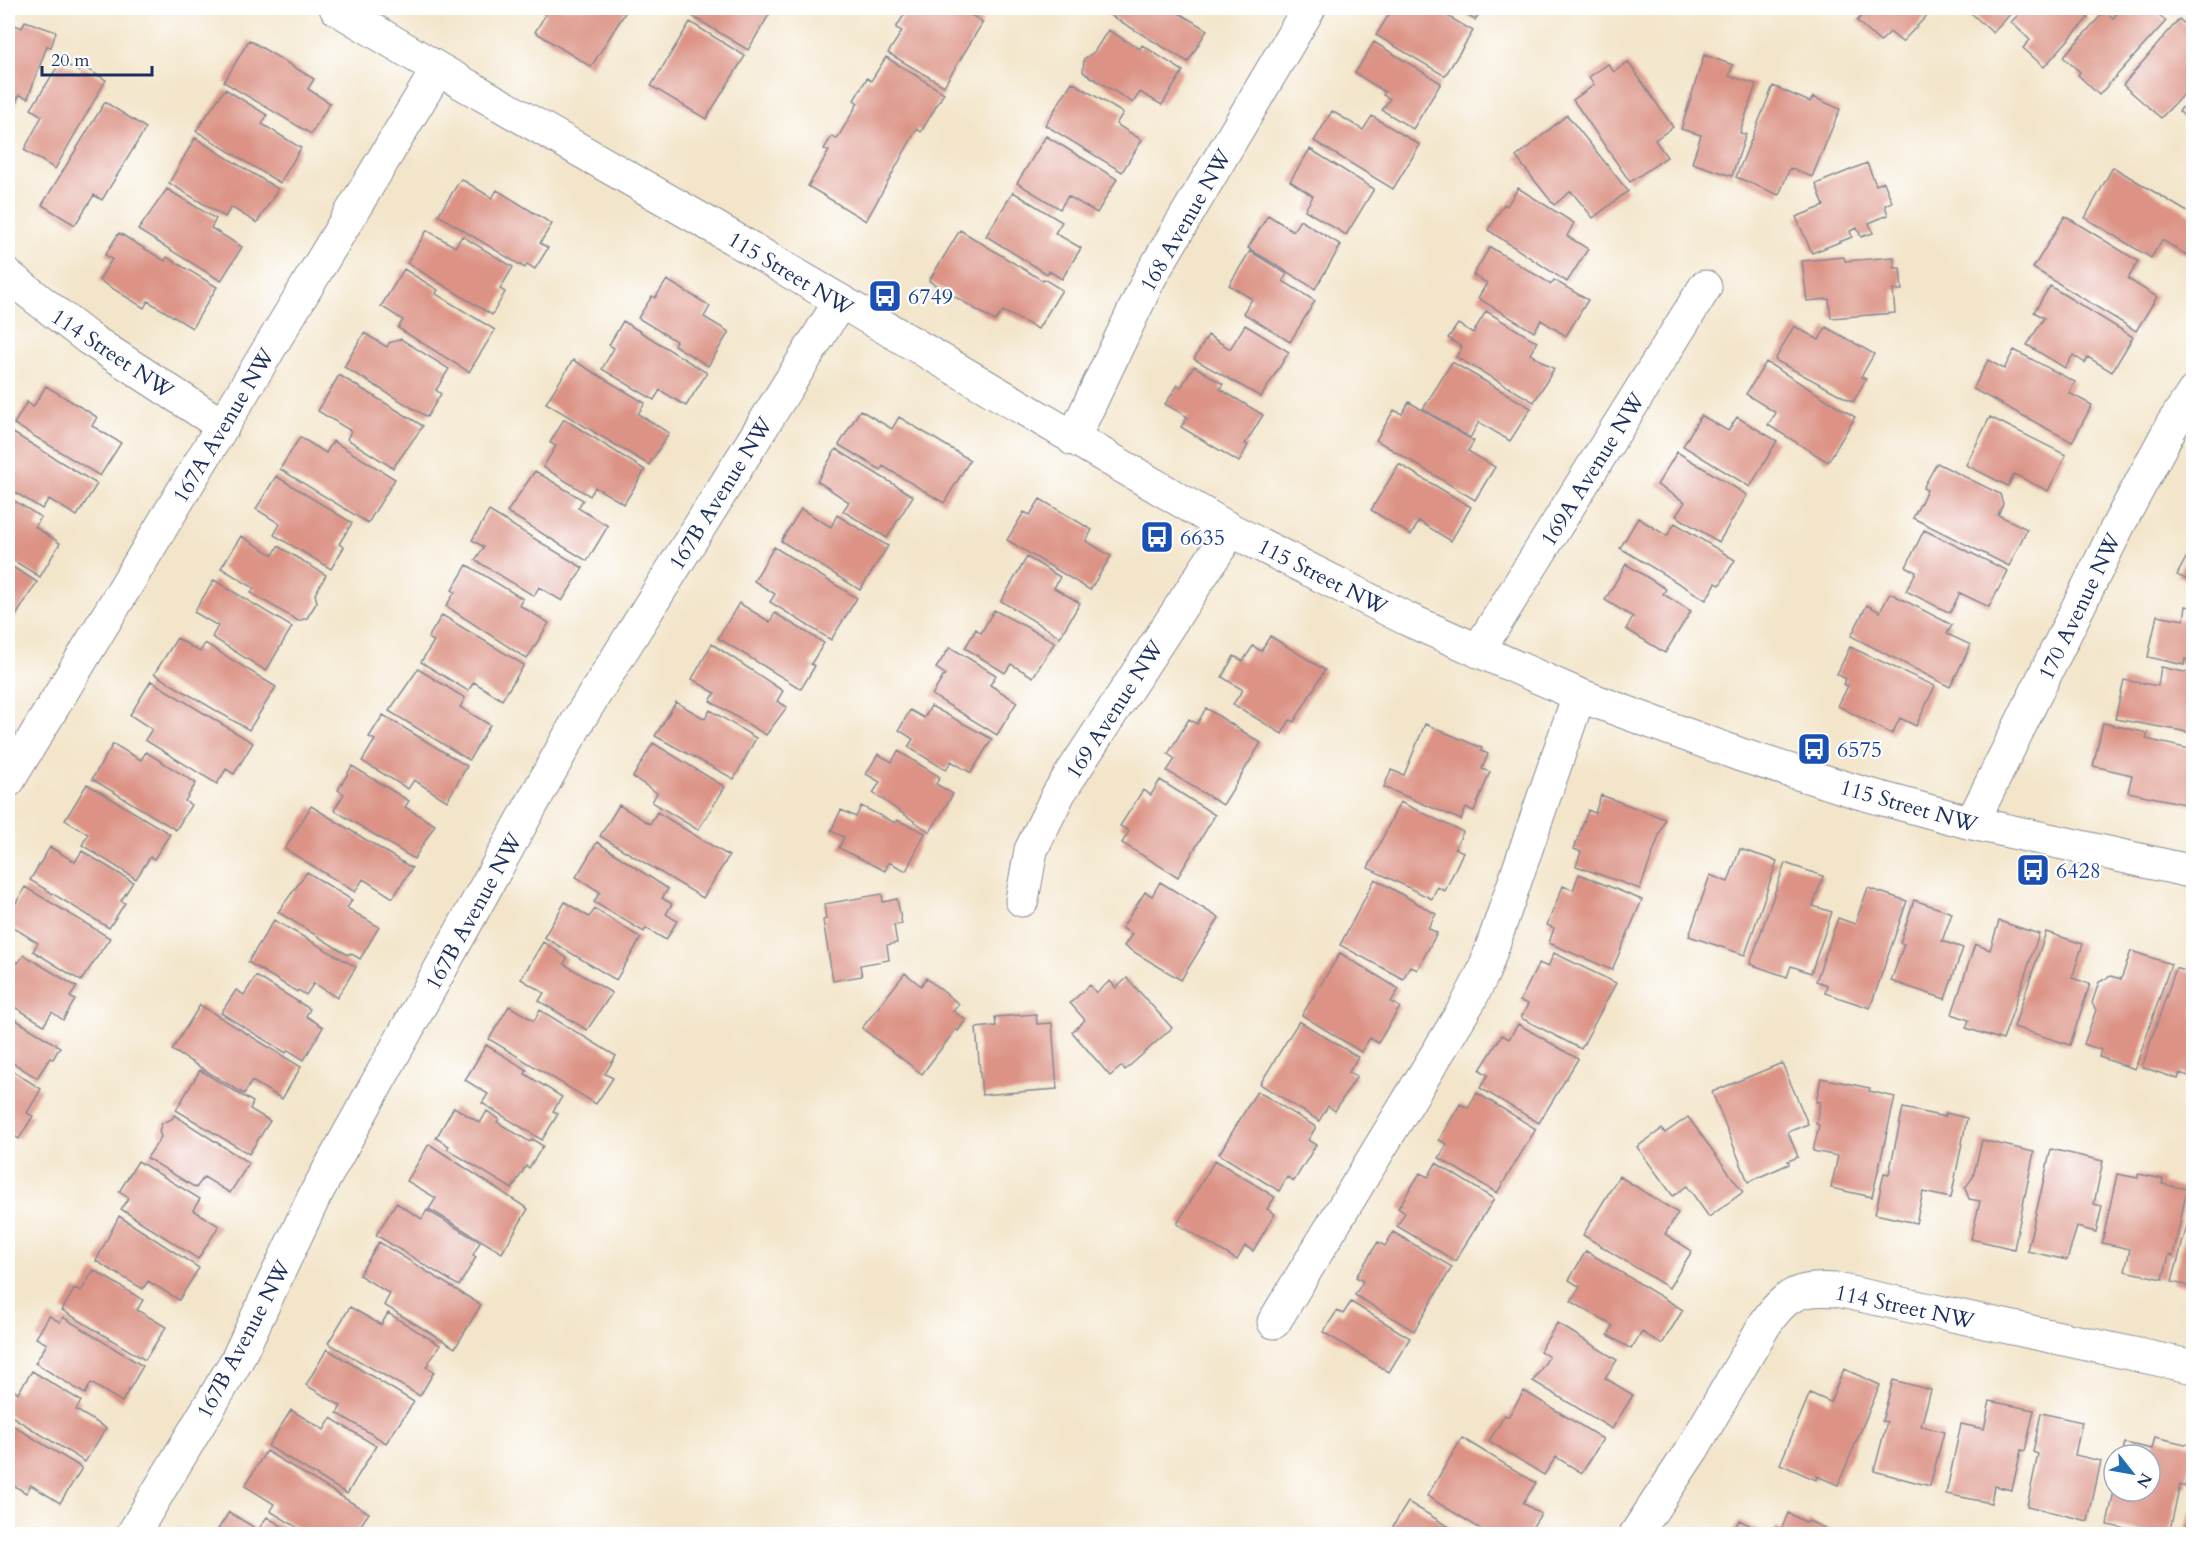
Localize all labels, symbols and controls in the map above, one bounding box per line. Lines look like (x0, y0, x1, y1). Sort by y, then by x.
scale bar (42, 39, 152, 77)
text: 20 m (51, 48, 90, 73)
street label: 168 Avenue NW (1133, 143, 1239, 297)
street label: 115 Street NW (722, 225, 860, 324)
bus stop icon: 6749 (867, 278, 903, 314)
place label: 6749 (908, 282, 953, 312)
street label: 114 Street NW (45, 302, 180, 406)
street label: 167A Avenue NW (166, 342, 282, 509)
street label: 169A Avenue NW (1534, 386, 1652, 552)
street label: 167B Avenue NW (662, 411, 780, 576)
bus stop icon: 6635 (1139, 519, 1175, 555)
place label: 6635 (1180, 523, 1225, 553)
street label: 170 Avenue NW (2031, 527, 2129, 685)
street label: 115 Street NW (1253, 531, 1393, 623)
street label: 169 Avenue NW (1059, 634, 1171, 785)
bus stop icon: 6575 (1796, 731, 1832, 767)
place label: 6575 (1837, 735, 1882, 765)
street label: 115 Street NW (1837, 772, 1982, 840)
street label: 167B Avenue NW (418, 827, 530, 995)
bus stop icon: 6428 (2015, 852, 2051, 888)
place label: 6428 (2056, 856, 2101, 886)
street label: 167B Avenue NW (190, 1255, 299, 1424)
street label: 114 Street NW (1832, 1278, 1978, 1337)
north arrow (2102, 1443, 2162, 1503)
text: N (2131, 1469, 2157, 1492)

